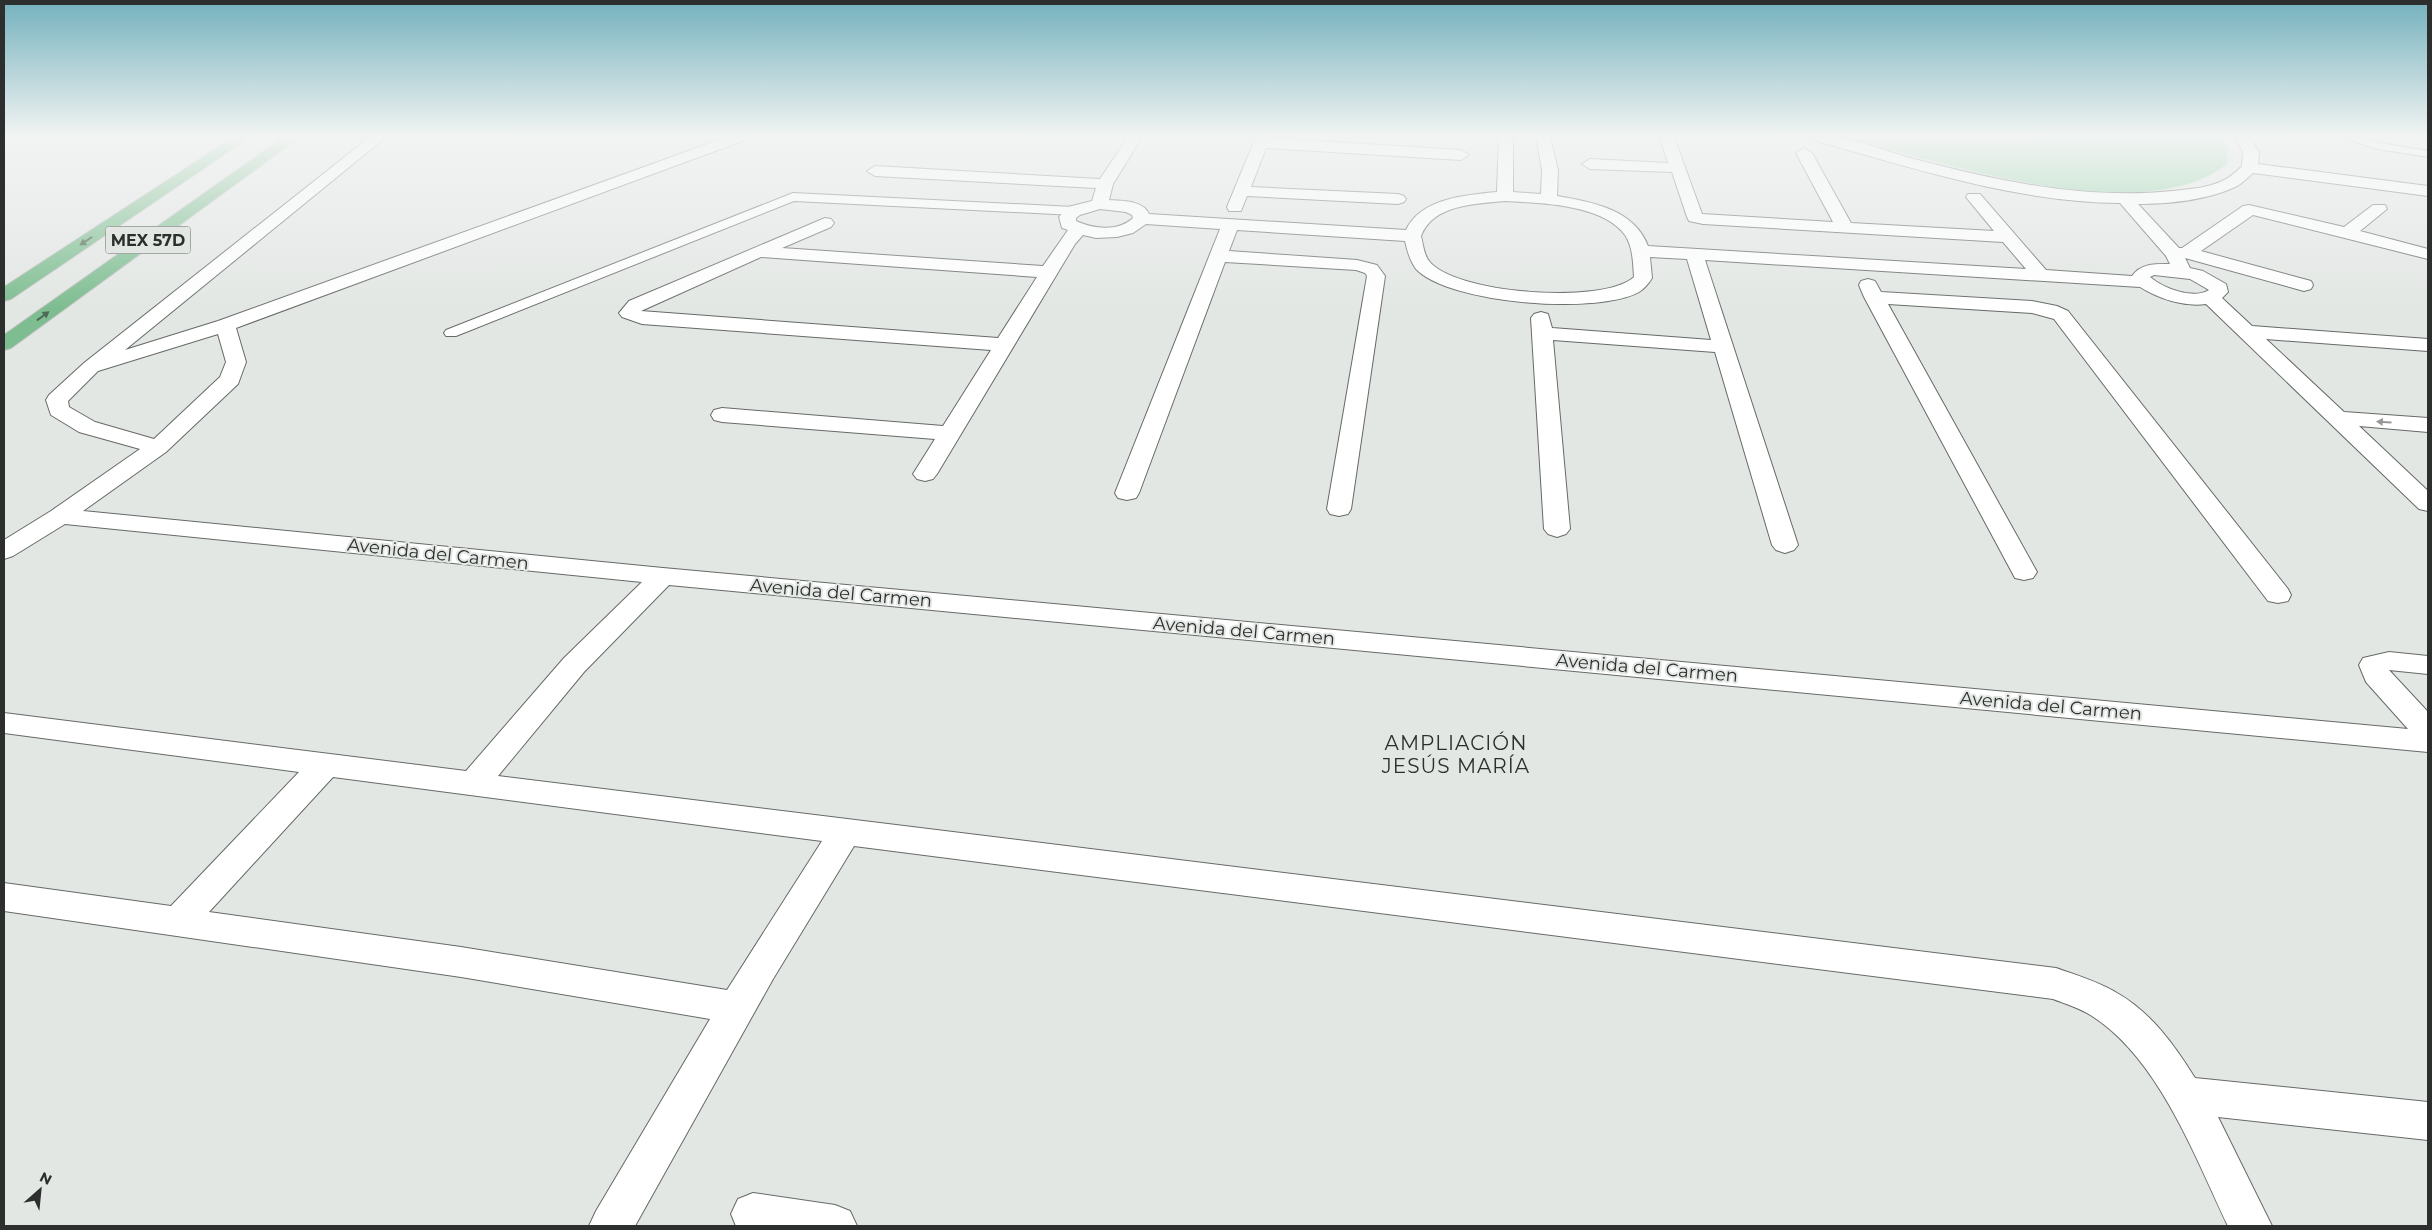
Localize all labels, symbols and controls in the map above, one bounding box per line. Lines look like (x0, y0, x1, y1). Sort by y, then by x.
road number: MEX 57D (106, 226, 190, 254)
one-way arrow (79, 236, 92, 246)
one-way arrow (36, 310, 49, 321)
one-way arrow (2375, 417, 2391, 425)
street label: Avenida del Carmen (346, 534, 530, 574)
street label: Avenida del Carmen (749, 574, 933, 612)
street label: Avenida del Carmen (1152, 612, 1336, 650)
street label: Avenida del Carmen (1555, 649, 1739, 687)
street label: Avenida del Carmen (1959, 687, 2143, 725)
district label: AMPLIACIÓN JESÚS MARÍA (1381, 731, 1530, 778)
north arrow (15, 1165, 65, 1215)
text: N (37, 1168, 55, 1189)

